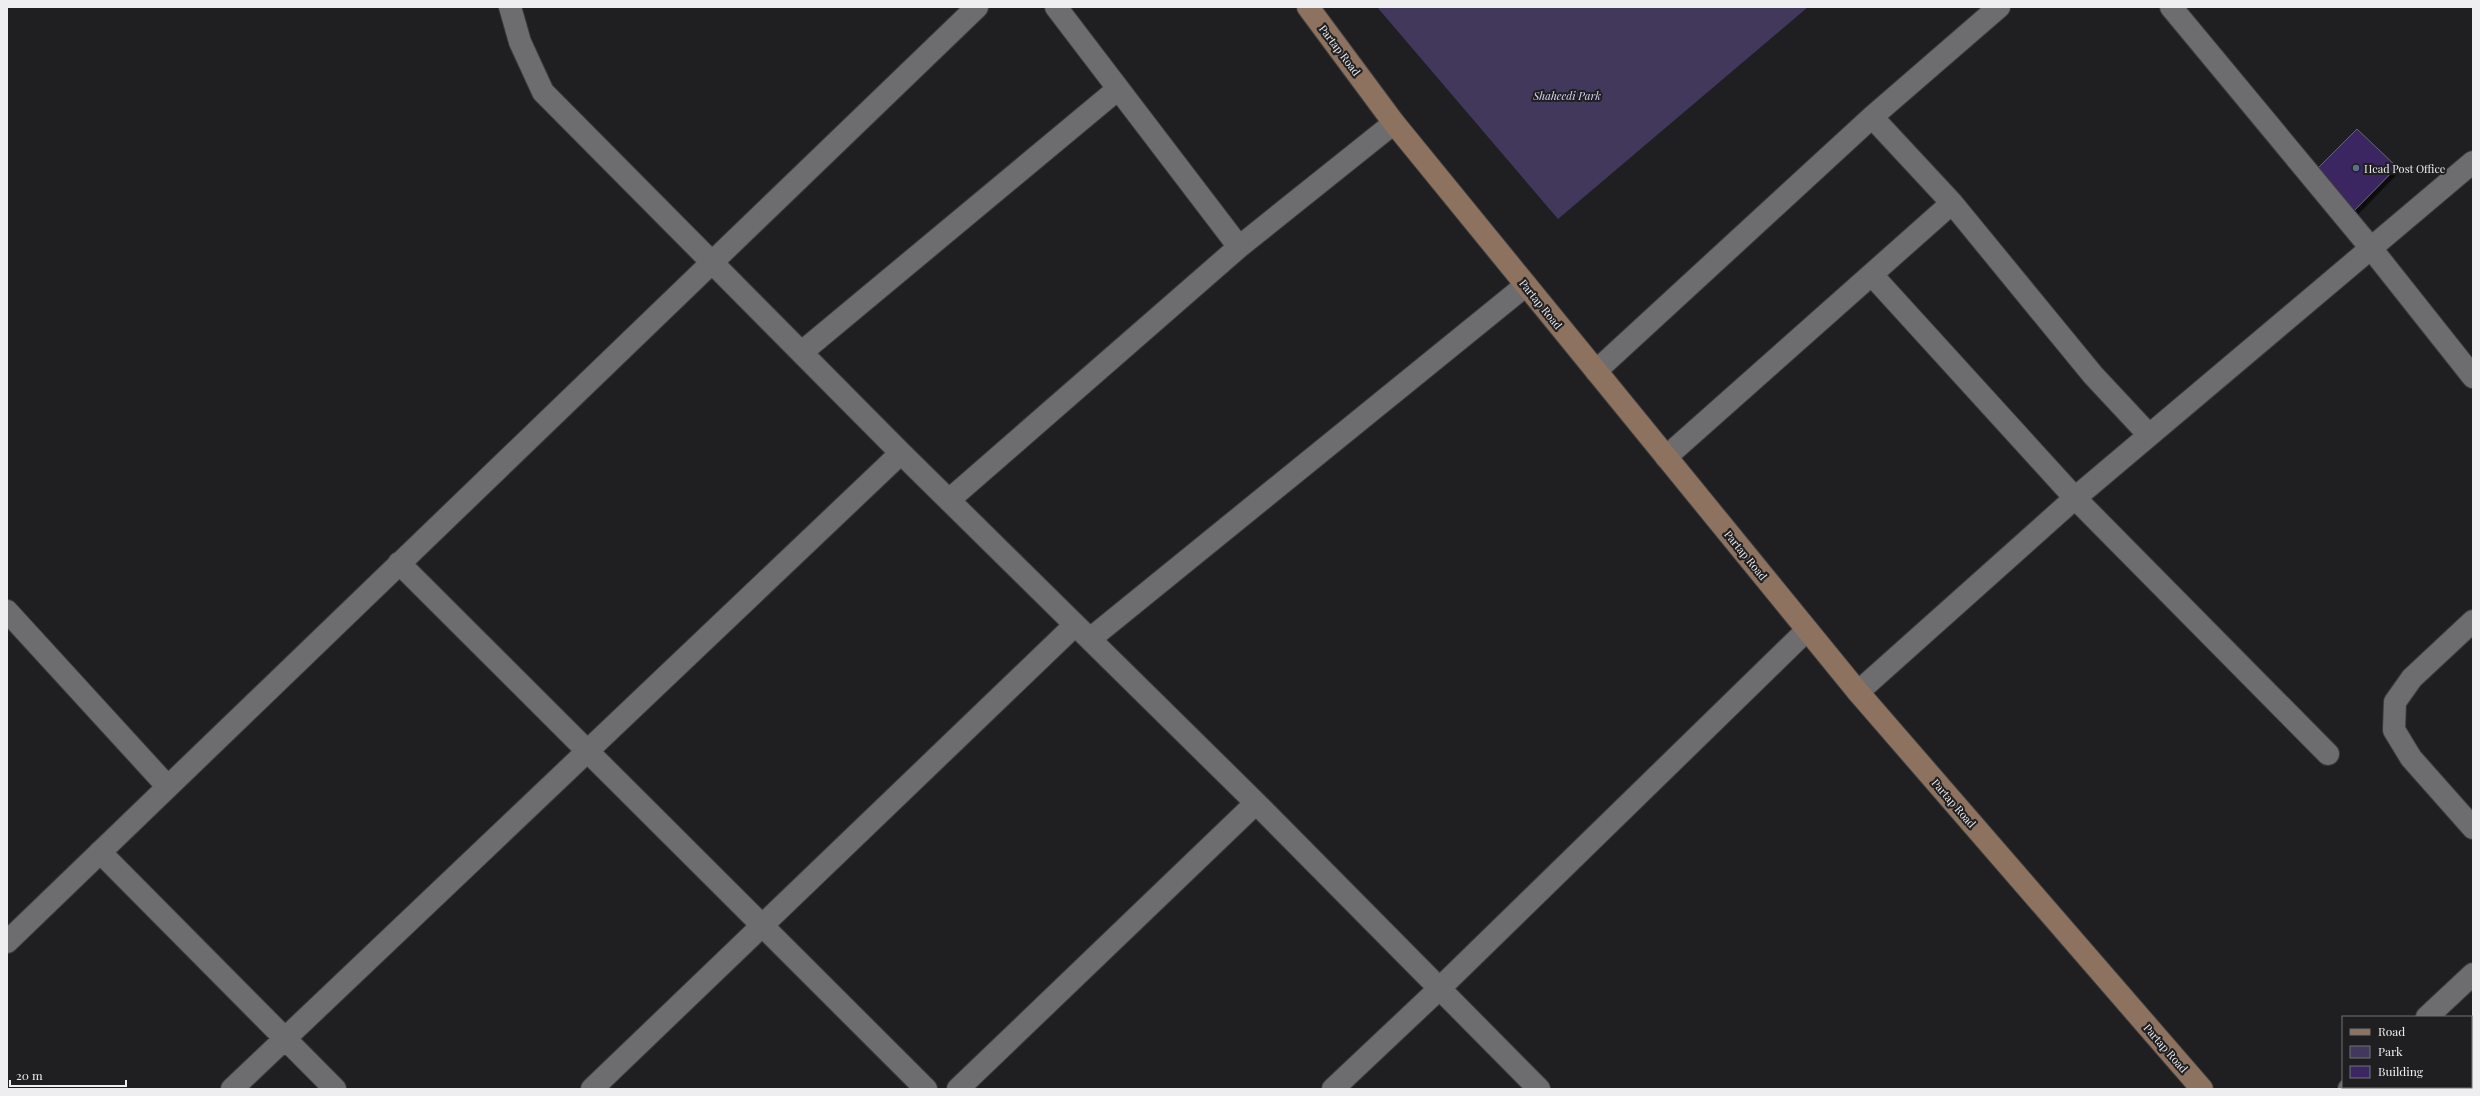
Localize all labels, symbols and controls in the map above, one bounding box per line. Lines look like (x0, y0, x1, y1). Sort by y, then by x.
street label: Partap Road (1316, 21, 1364, 79)
park label: Shaheedi Park (1532, 88, 1601, 103)
place label: Head Post Office (2364, 161, 2446, 176)
marker: Head Post Office (2351, 163, 2361, 173)
street label: Partap Road (1516, 276, 1566, 333)
street label: Partap Road (1721, 527, 1771, 584)
street label: Partap Road (1929, 775, 1980, 831)
legend (2342, 1016, 2472, 1088)
street label: Partap Road (2141, 1020, 2192, 1076)
text: Road (2378, 1023, 2405, 1039)
text: Park (2378, 1043, 2403, 1059)
scale bar (10, 1062, 126, 1088)
text: Building (2378, 1063, 2424, 1079)
text: 20 m (16, 1067, 43, 1083)

